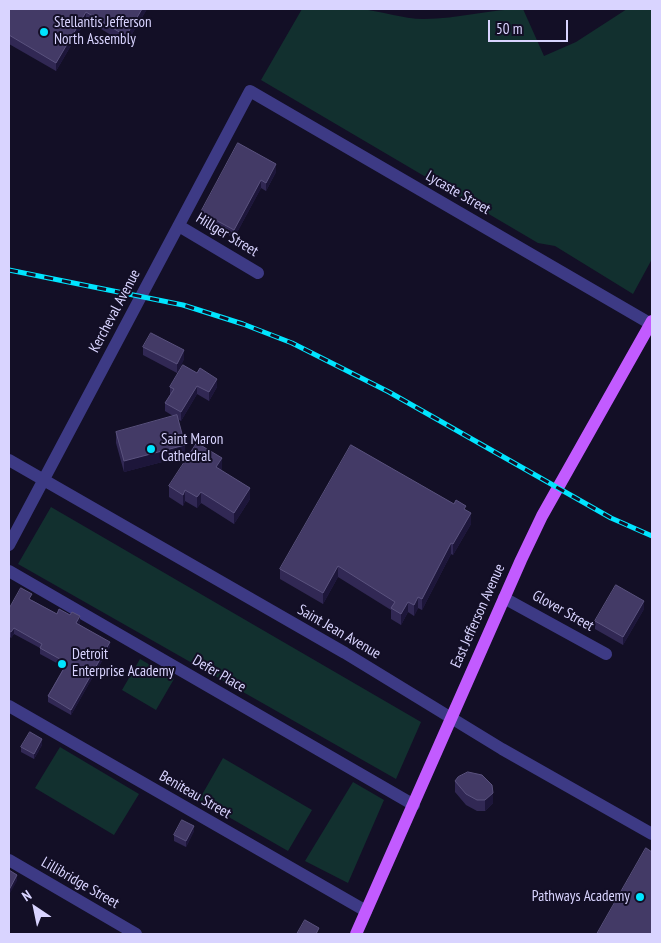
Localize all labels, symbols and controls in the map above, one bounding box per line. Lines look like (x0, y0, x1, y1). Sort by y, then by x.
scale bar (491, 10, 571, 42)
place label: Stellantis Jefferson North Assembly (54, 14, 152, 49)
text: 50 m (496, 19, 522, 38)
marker: Stellantis Jefferson North Assembly (38, 26, 50, 38)
street label: Lycaste Street (423, 167, 493, 219)
street label: Hillger Street (193, 209, 261, 261)
street label: Kercheval Avenue (86, 266, 144, 356)
place label: Saint Maron Cathedral (161, 431, 223, 466)
marker: Saint Maron Cathedral (145, 443, 157, 455)
street label: East Jefferson Avenue (447, 561, 509, 671)
street label: Glover Street (529, 587, 597, 635)
street label: Saint Jean Avenue (294, 601, 384, 663)
place label: Detroit Enterprise Academy (72, 646, 174, 681)
street label: Defer Place (189, 651, 249, 697)
marker: Detroit Enterprise Academy (56, 658, 68, 670)
street label: Beniteau Street (156, 767, 234, 823)
street label: Lillibridge Street (38, 853, 122, 913)
north arrow (10, 883, 60, 933)
text: N (18, 886, 35, 905)
place label: Pathways Academy (532, 888, 630, 906)
marker: Pathways Academy (634, 891, 646, 903)

